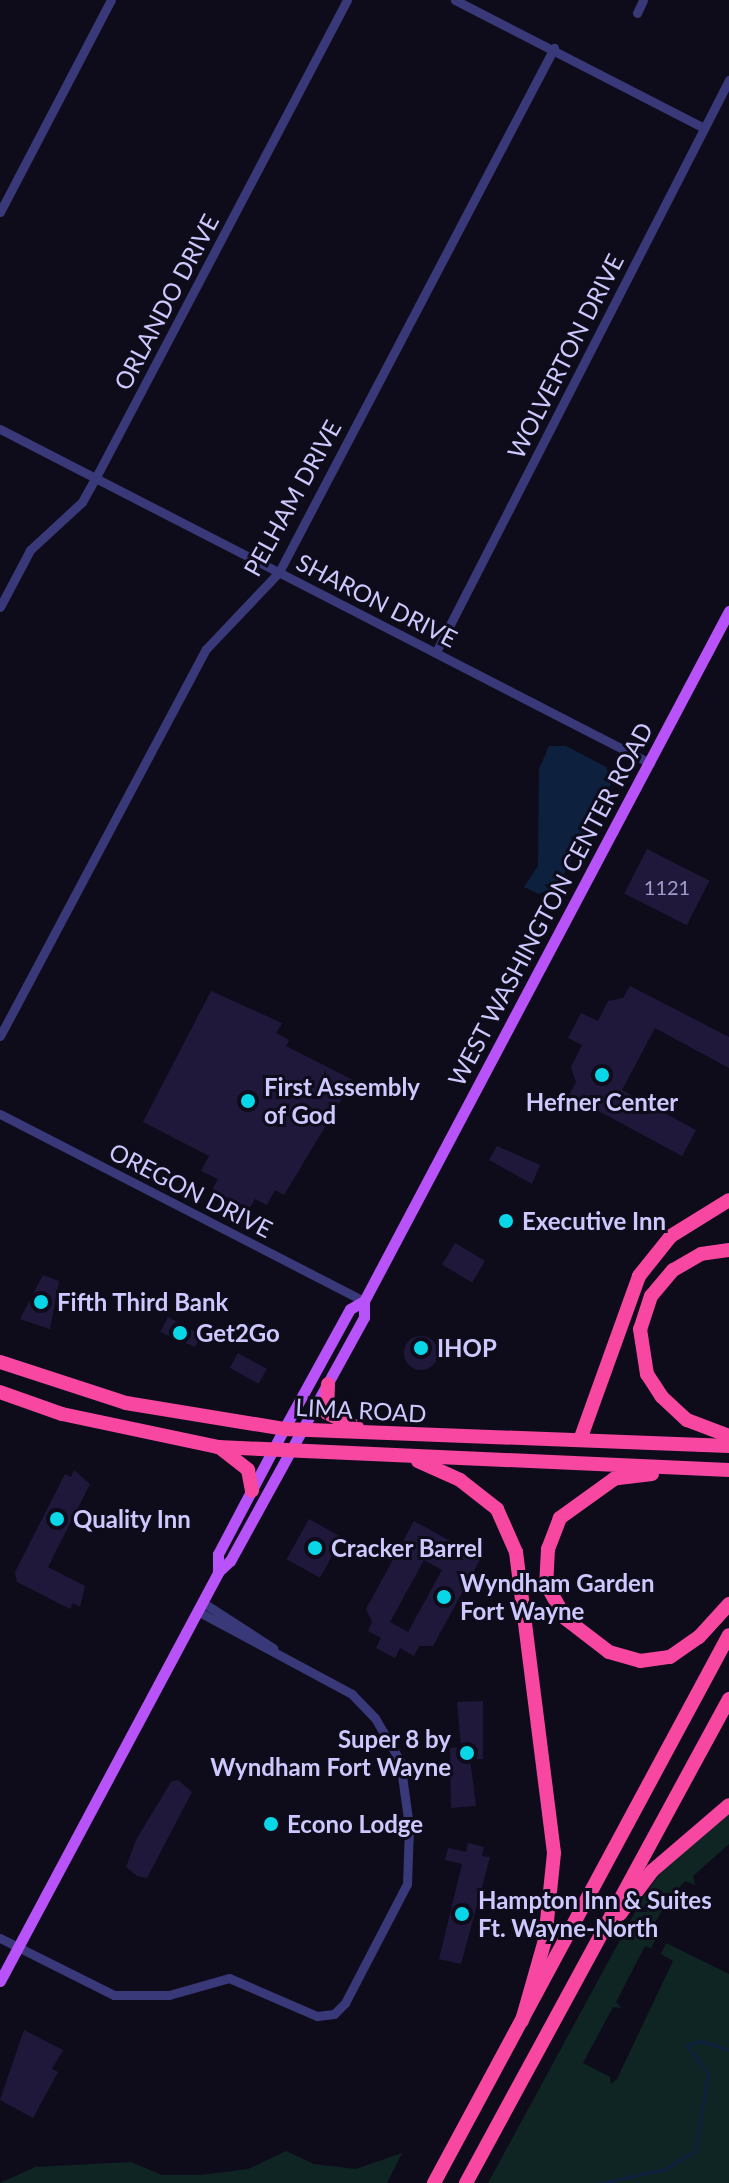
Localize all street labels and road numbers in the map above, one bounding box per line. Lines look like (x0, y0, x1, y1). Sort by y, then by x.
street label: ORLANDO DRIVE (108, 209, 224, 395)
street label: WOLVERTON DRIVE (501, 249, 629, 463)
street label: PELHAM DRIVE (237, 415, 347, 581)
street label: SHARON DRIVE (292, 547, 462, 653)
street label: WEST WASHINGTON CENTER ROAD (441, 717, 659, 1091)
street label: OREGON DRIVE (105, 1137, 277, 1243)
street label: LIMA ROAD (294, 1392, 428, 1428)

